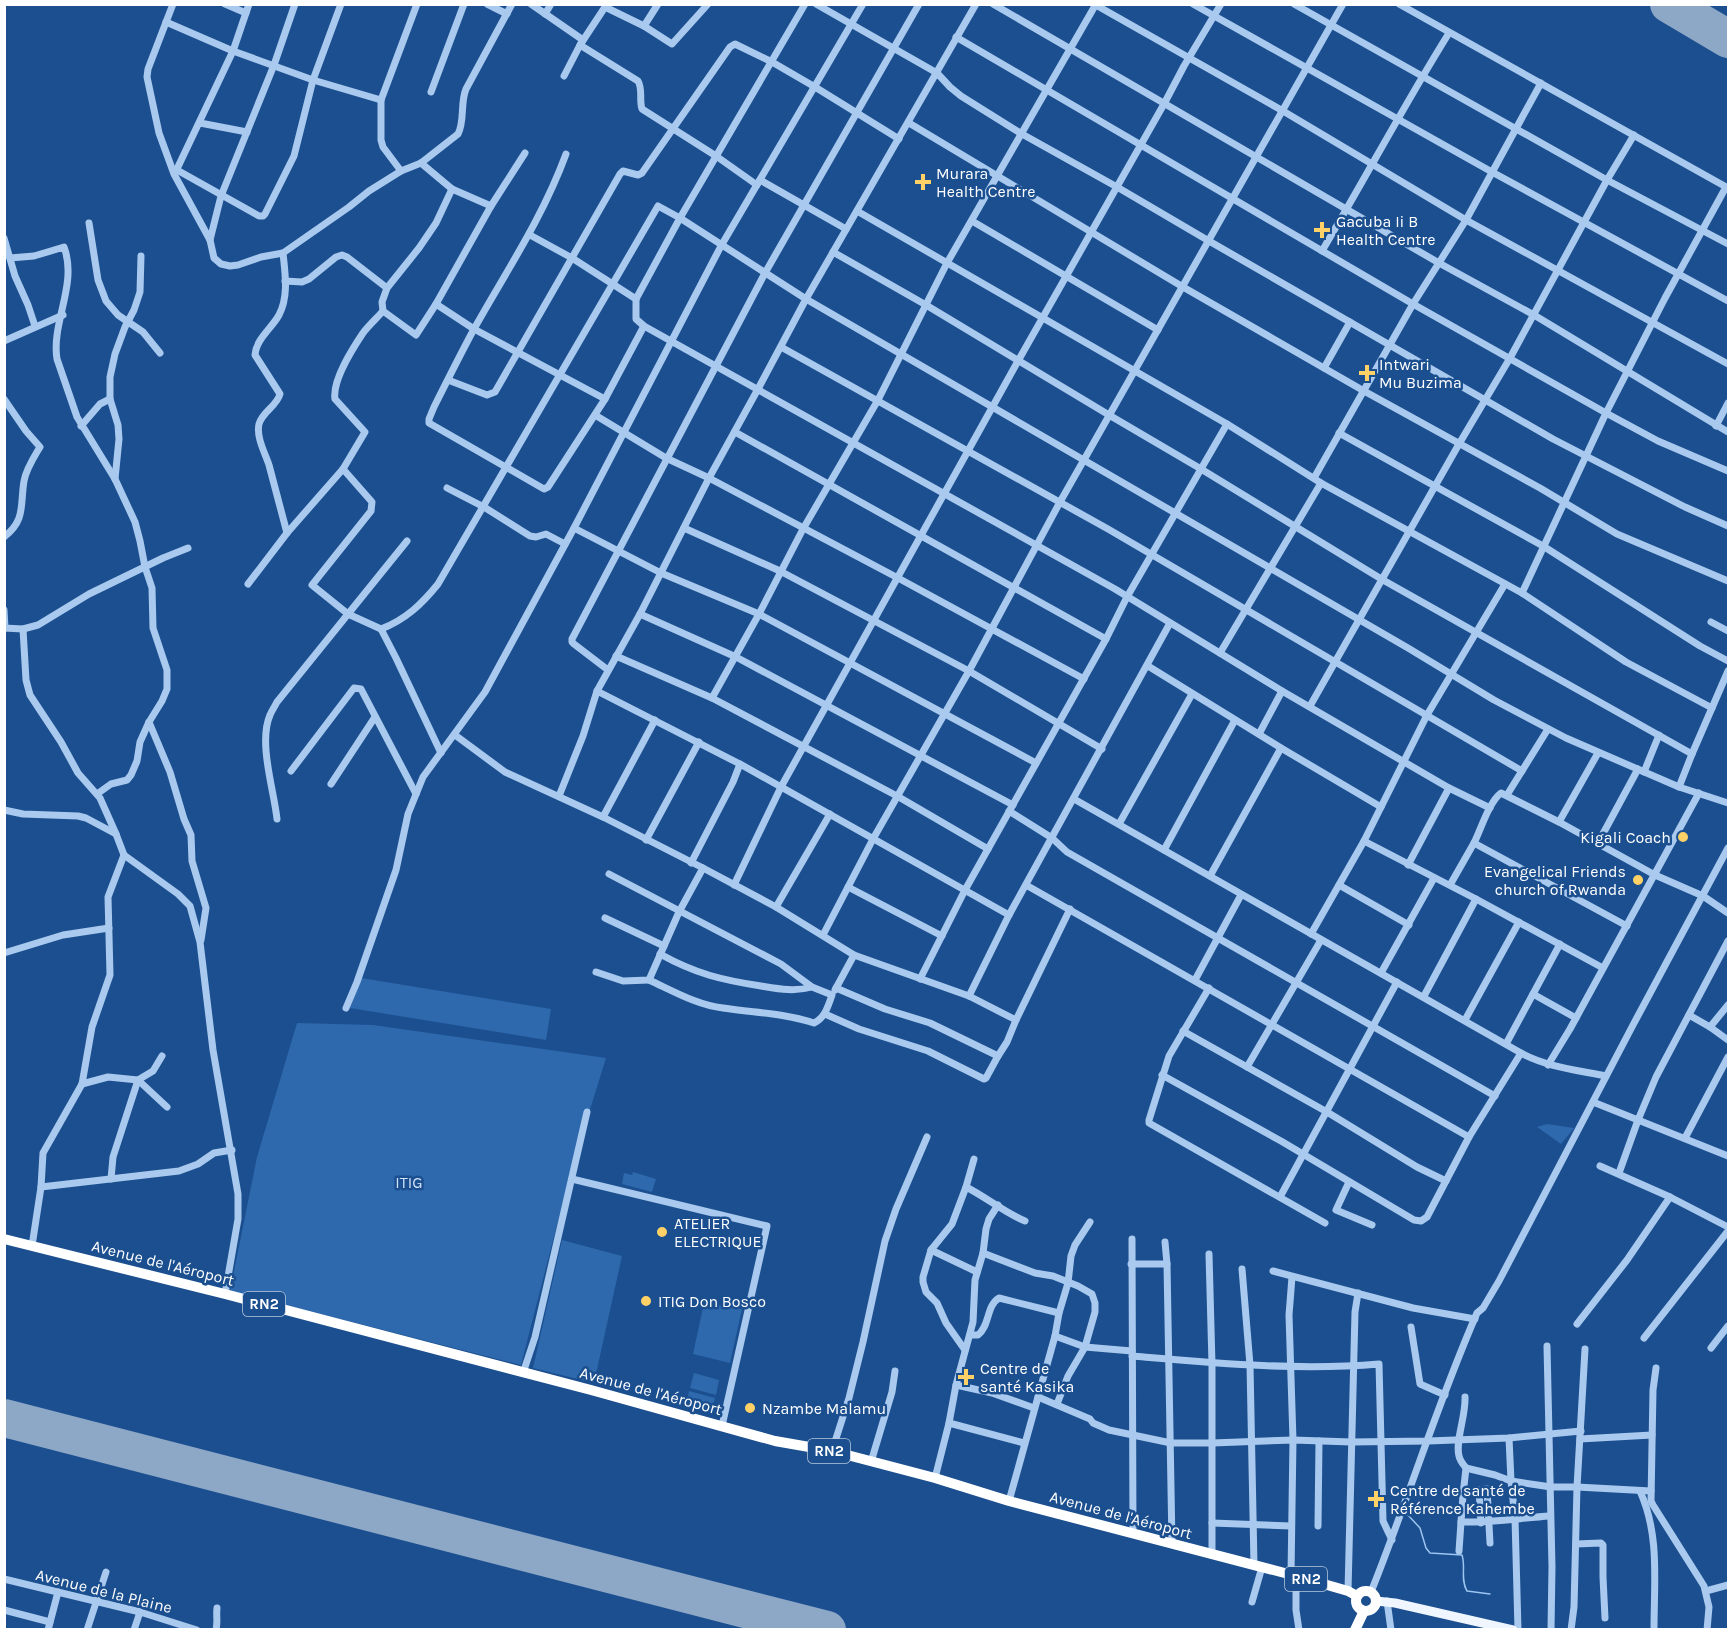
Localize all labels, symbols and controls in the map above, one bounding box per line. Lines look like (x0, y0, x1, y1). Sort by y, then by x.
place label: Murara Health Centre (936, 164, 1035, 201)
marker: Murara Health Centre (914, 173, 932, 191)
place label: Gacuba Ii B Health Centre (1336, 212, 1435, 249)
marker: Gacuba Ii B Health Centre (1313, 221, 1331, 239)
place label: Intwari Mu Buzima (1379, 355, 1462, 392)
marker: Intwari Mu Buzima (1360, 366, 1374, 380)
place label: Kigali Coach (1580, 828, 1671, 847)
marker: Kigali Coach (1676, 830, 1690, 844)
place label: Evangelical Friends church of Rwanda (1484, 862, 1626, 899)
marker: Evangelical Friends church of Rwanda (1631, 873, 1645, 887)
park label: ITIG (395, 1173, 423, 1192)
place label: ATELIER ELECTRIQUE (674, 1214, 761, 1251)
marker: ATELIER ELECTRIQUE (655, 1225, 669, 1239)
street label: Avenue de l'Aéroport (90, 1236, 236, 1290)
road number: RN2 (243, 1292, 285, 1316)
place label: ITIG Don Bosco (658, 1292, 766, 1311)
marker: ITIG Don Bosco (639, 1294, 653, 1308)
place label: Centre de santé Kasika (980, 1359, 1074, 1396)
street label: Avenue de l'Aéroport (578, 1363, 724, 1419)
marker: Centre de santé Kasika (957, 1368, 975, 1386)
place label: Nzambe Malamu (762, 1399, 886, 1418)
marker: Nzambe Malamu (743, 1401, 757, 1415)
road number: RN2 (808, 1439, 850, 1463)
place label: Centre de santé de Référence Kahembe (1390, 1481, 1535, 1518)
street label: Avenue de l'Aéroport (1048, 1487, 1194, 1543)
marker: Centre de santé de Référence Kahembe (1367, 1490, 1385, 1508)
street label: Avenue de la Plaine (34, 1565, 174, 1617)
road number: RN2 (1285, 1567, 1327, 1591)

